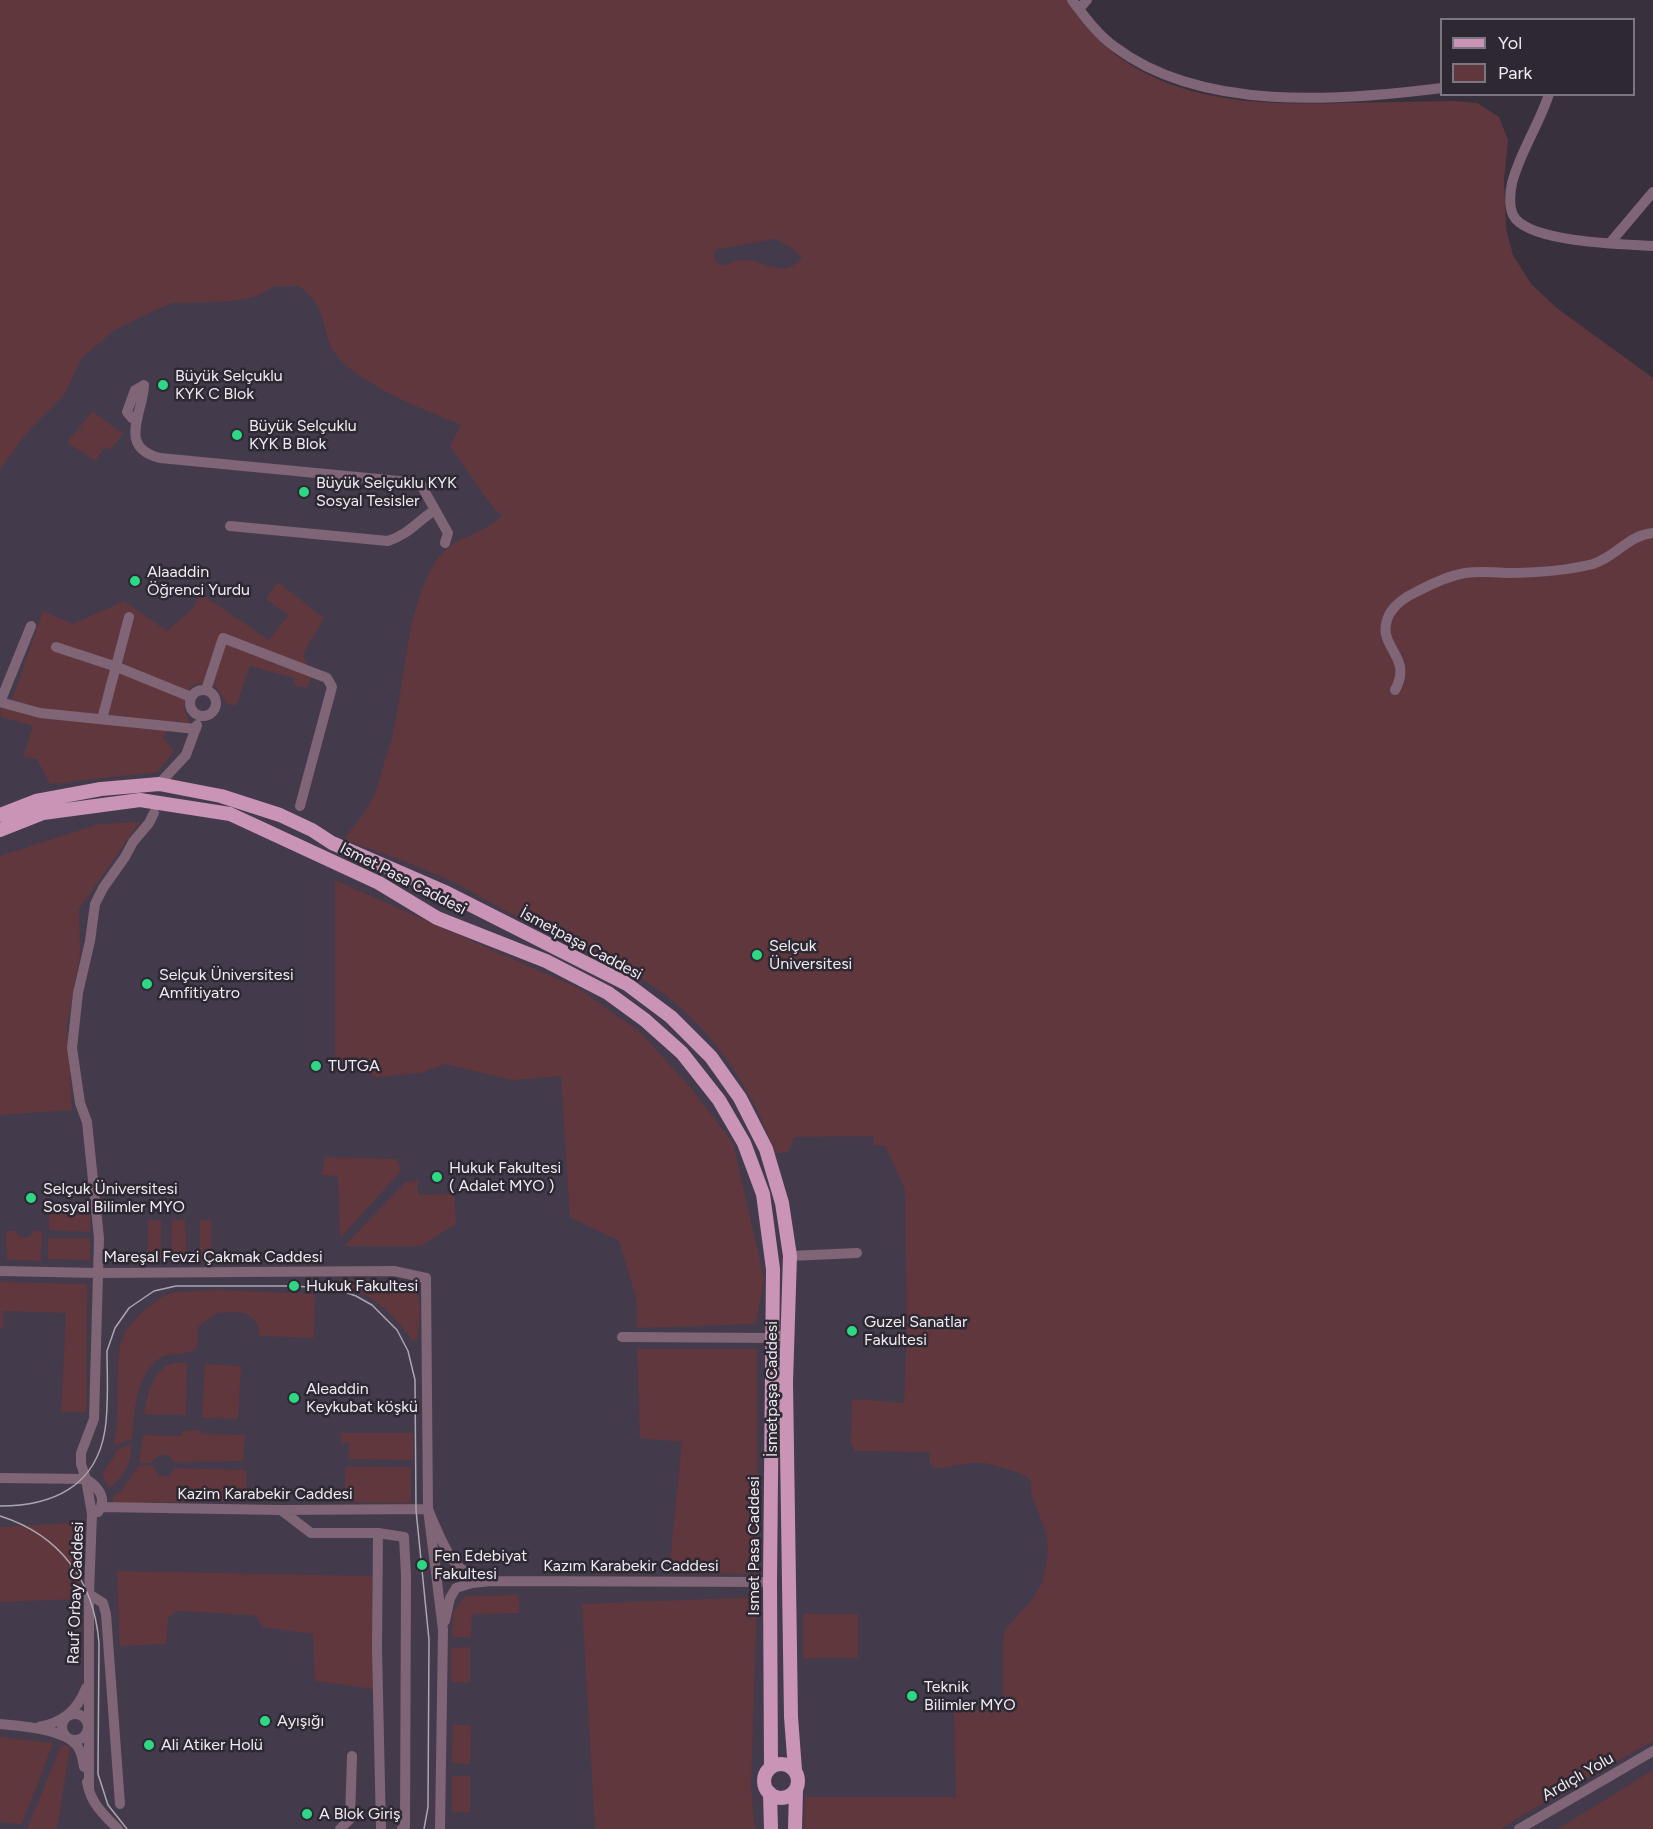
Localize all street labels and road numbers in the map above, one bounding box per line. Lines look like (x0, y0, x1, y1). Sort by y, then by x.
street label: Ismet Pasa Caddesi (337, 839, 469, 919)
street label: İsmetpaşa Caddesi (517, 904, 645, 984)
street label: Mareşal Fevzi Çakmak Caddesi (103, 1247, 323, 1267)
street label: İsmetpaşa Caddesi (762, 1321, 782, 1457)
street label: Ismet Pasa Caddesi (744, 1476, 764, 1616)
street label: Kazim Karabekir Caddesi (177, 1484, 353, 1504)
street label: Rauf Orbay Caddesi (64, 1521, 88, 1665)
street label: Kazım Karabekir Caddesi (543, 1556, 719, 1576)
street label: Ardıçlı Yolu (1539, 1749, 1617, 1805)

